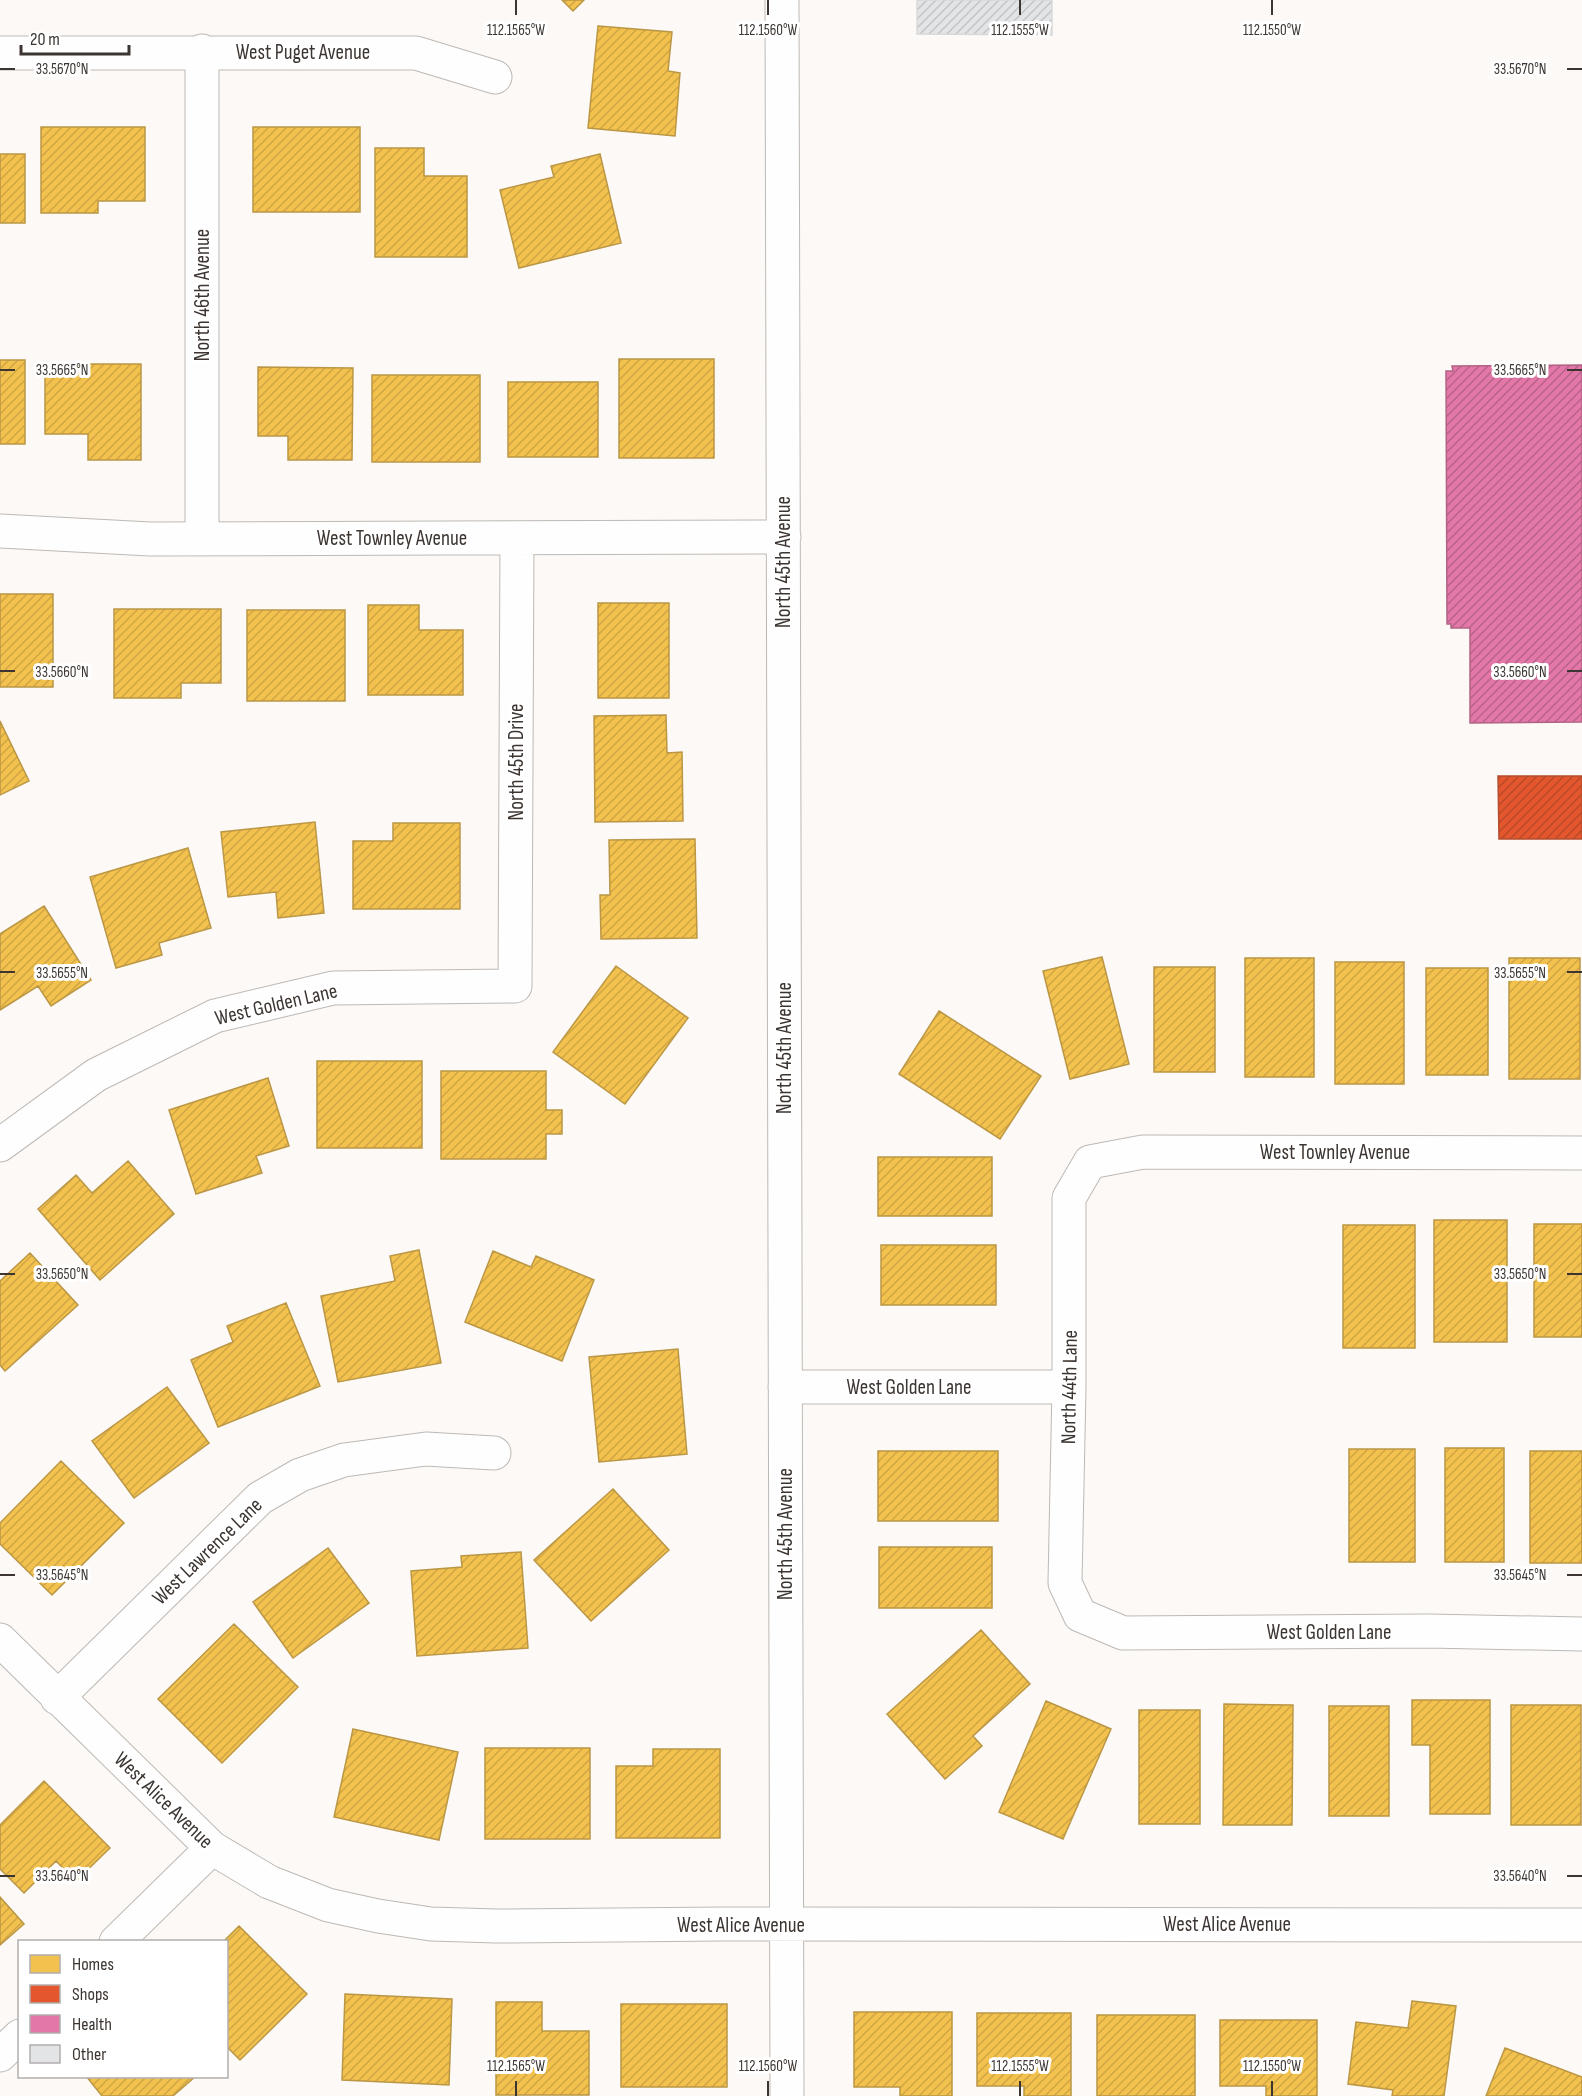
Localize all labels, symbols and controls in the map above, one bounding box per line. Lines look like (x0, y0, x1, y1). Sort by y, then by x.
scale bar (21, 18, 129, 56)
text: 112.1565°W (487, 21, 545, 40)
text: 112.1560°W (739, 21, 798, 40)
text: 112.1555°W (991, 21, 1049, 40)
text: 112.1550°W (1243, 21, 1301, 40)
text: 20 m (30, 29, 60, 50)
street label: West Puget Avenue (236, 40, 370, 65)
text: 33.5670°N (36, 60, 88, 79)
text: 33.5670°N (1494, 60, 1546, 79)
street label: North 46th Avenue (190, 229, 215, 361)
text: 33.5665°N (36, 361, 88, 380)
text: 33.5665°N (1494, 361, 1546, 380)
street label: North 45th Avenue (771, 496, 796, 628)
street label: West Townley Avenue (317, 526, 467, 551)
text: 33.5660°N (35, 663, 89, 682)
text: 33.5660°N (1493, 663, 1547, 682)
street label: North 45th Drive (504, 703, 529, 821)
text: 33.5655°N (36, 964, 88, 983)
text: 33.5655°N (1494, 964, 1546, 983)
street label: West Golden Lane (212, 978, 340, 1031)
street label: North 45th Avenue (772, 982, 797, 1114)
street label: West Townley Avenue (1260, 1140, 1410, 1165)
text: 33.5650°N (36, 1265, 88, 1284)
text: 33.5650°N (1494, 1265, 1546, 1284)
street label: North 44th Lane (1056, 1330, 1083, 1444)
street label: West Golden Lane (847, 1375, 972, 1400)
street label: North 45th Avenue (773, 1468, 798, 1600)
street label: West Lawrence Lane (147, 1493, 267, 1610)
text: 33.5645°N (36, 1566, 88, 1585)
text: 33.5645°N (1494, 1566, 1546, 1585)
street label: West Golden Lane (1267, 1620, 1392, 1645)
street label: West Alice Avenue (109, 1747, 218, 1854)
text: 33.5640°N (35, 1867, 89, 1886)
text: 33.5640°N (1493, 1867, 1547, 1886)
street label: West Alice Avenue (1163, 1912, 1291, 1937)
street label: West Alice Avenue (677, 1913, 805, 1938)
legend (18, 1940, 228, 2078)
text: Homes (72, 1954, 114, 1975)
text: Shops (72, 1984, 109, 2005)
text: Health (72, 2014, 112, 2035)
text: Other (72, 2044, 106, 2065)
text: 112.1565°W (487, 2057, 545, 2076)
text: 112.1560°W (739, 2057, 798, 2076)
text: 112.1555°W (991, 2057, 1049, 2076)
text: 112.1550°W (1243, 2057, 1301, 2076)

